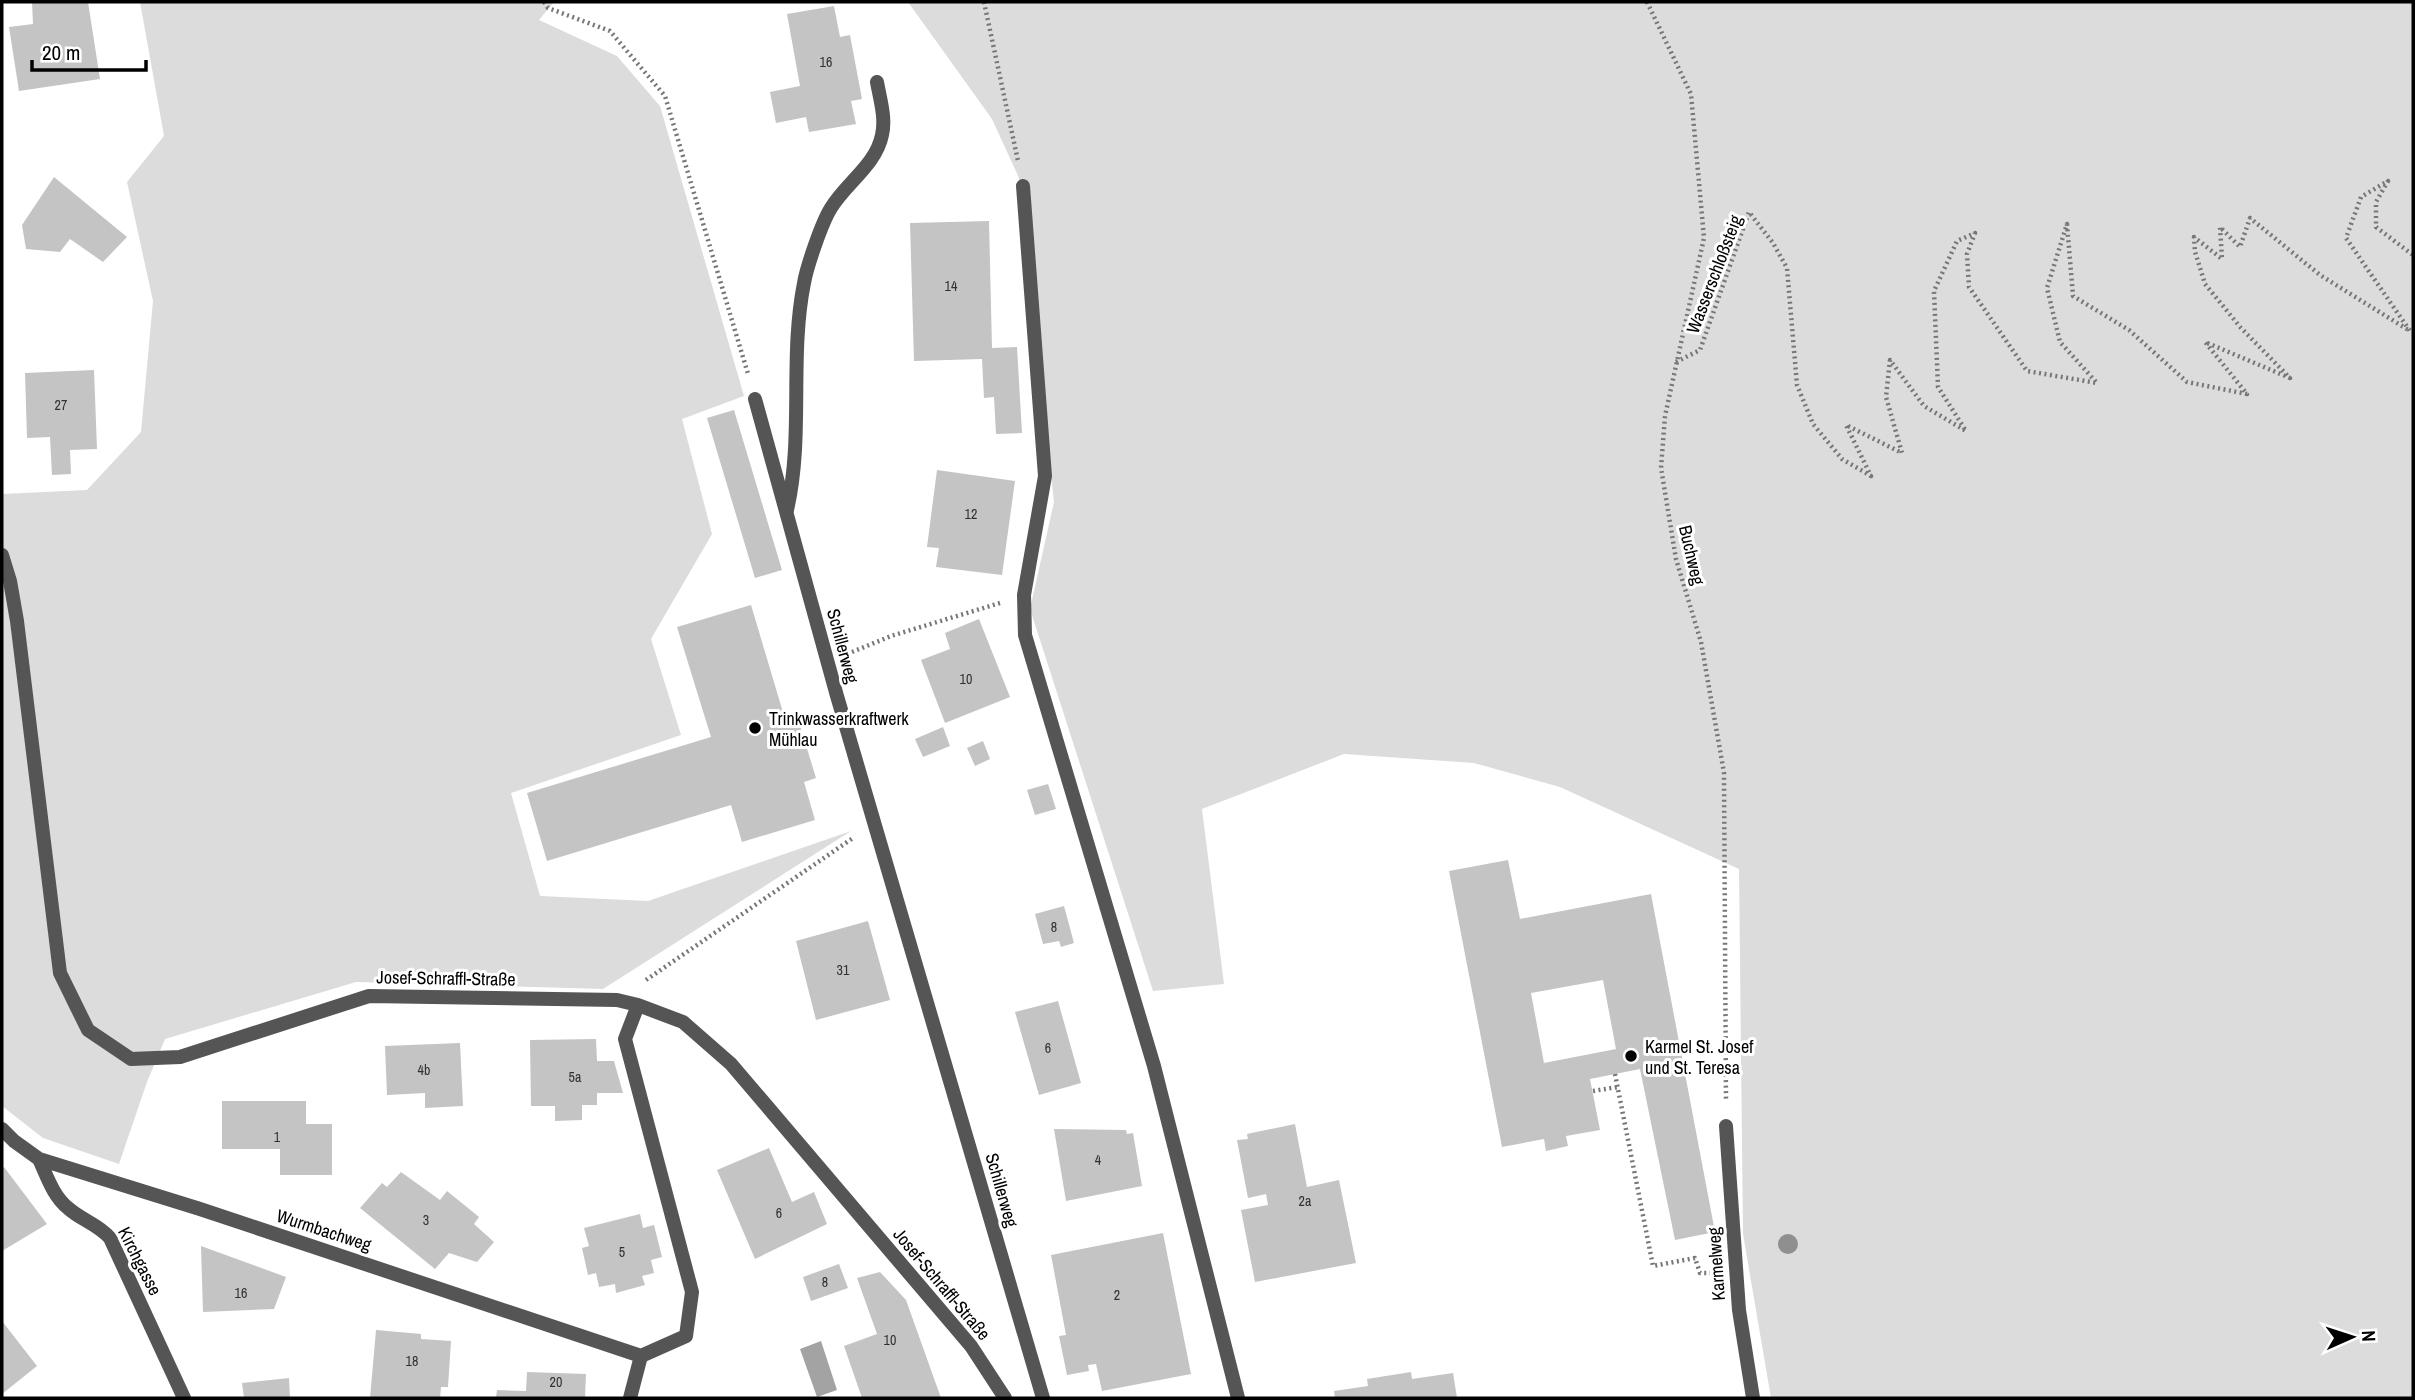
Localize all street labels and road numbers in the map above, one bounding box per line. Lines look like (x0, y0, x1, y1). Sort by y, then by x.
street label: Wasserschloßsteig (1680, 210, 1748, 337)
street label: Buchweg (1673, 523, 1711, 588)
street label: Schillerweg (821, 606, 865, 687)
street label: Josef-Schraffl-Straße (376, 964, 516, 992)
street label: Schillerweg (979, 1150, 1025, 1231)
street label: Wurmbachweg (273, 1203, 375, 1257)
street label: Kirchgasse (112, 1222, 168, 1300)
street label: Josef-Schraffl-Straße (888, 1223, 996, 1345)
street label: Karmelweg (1701, 1226, 1731, 1302)

